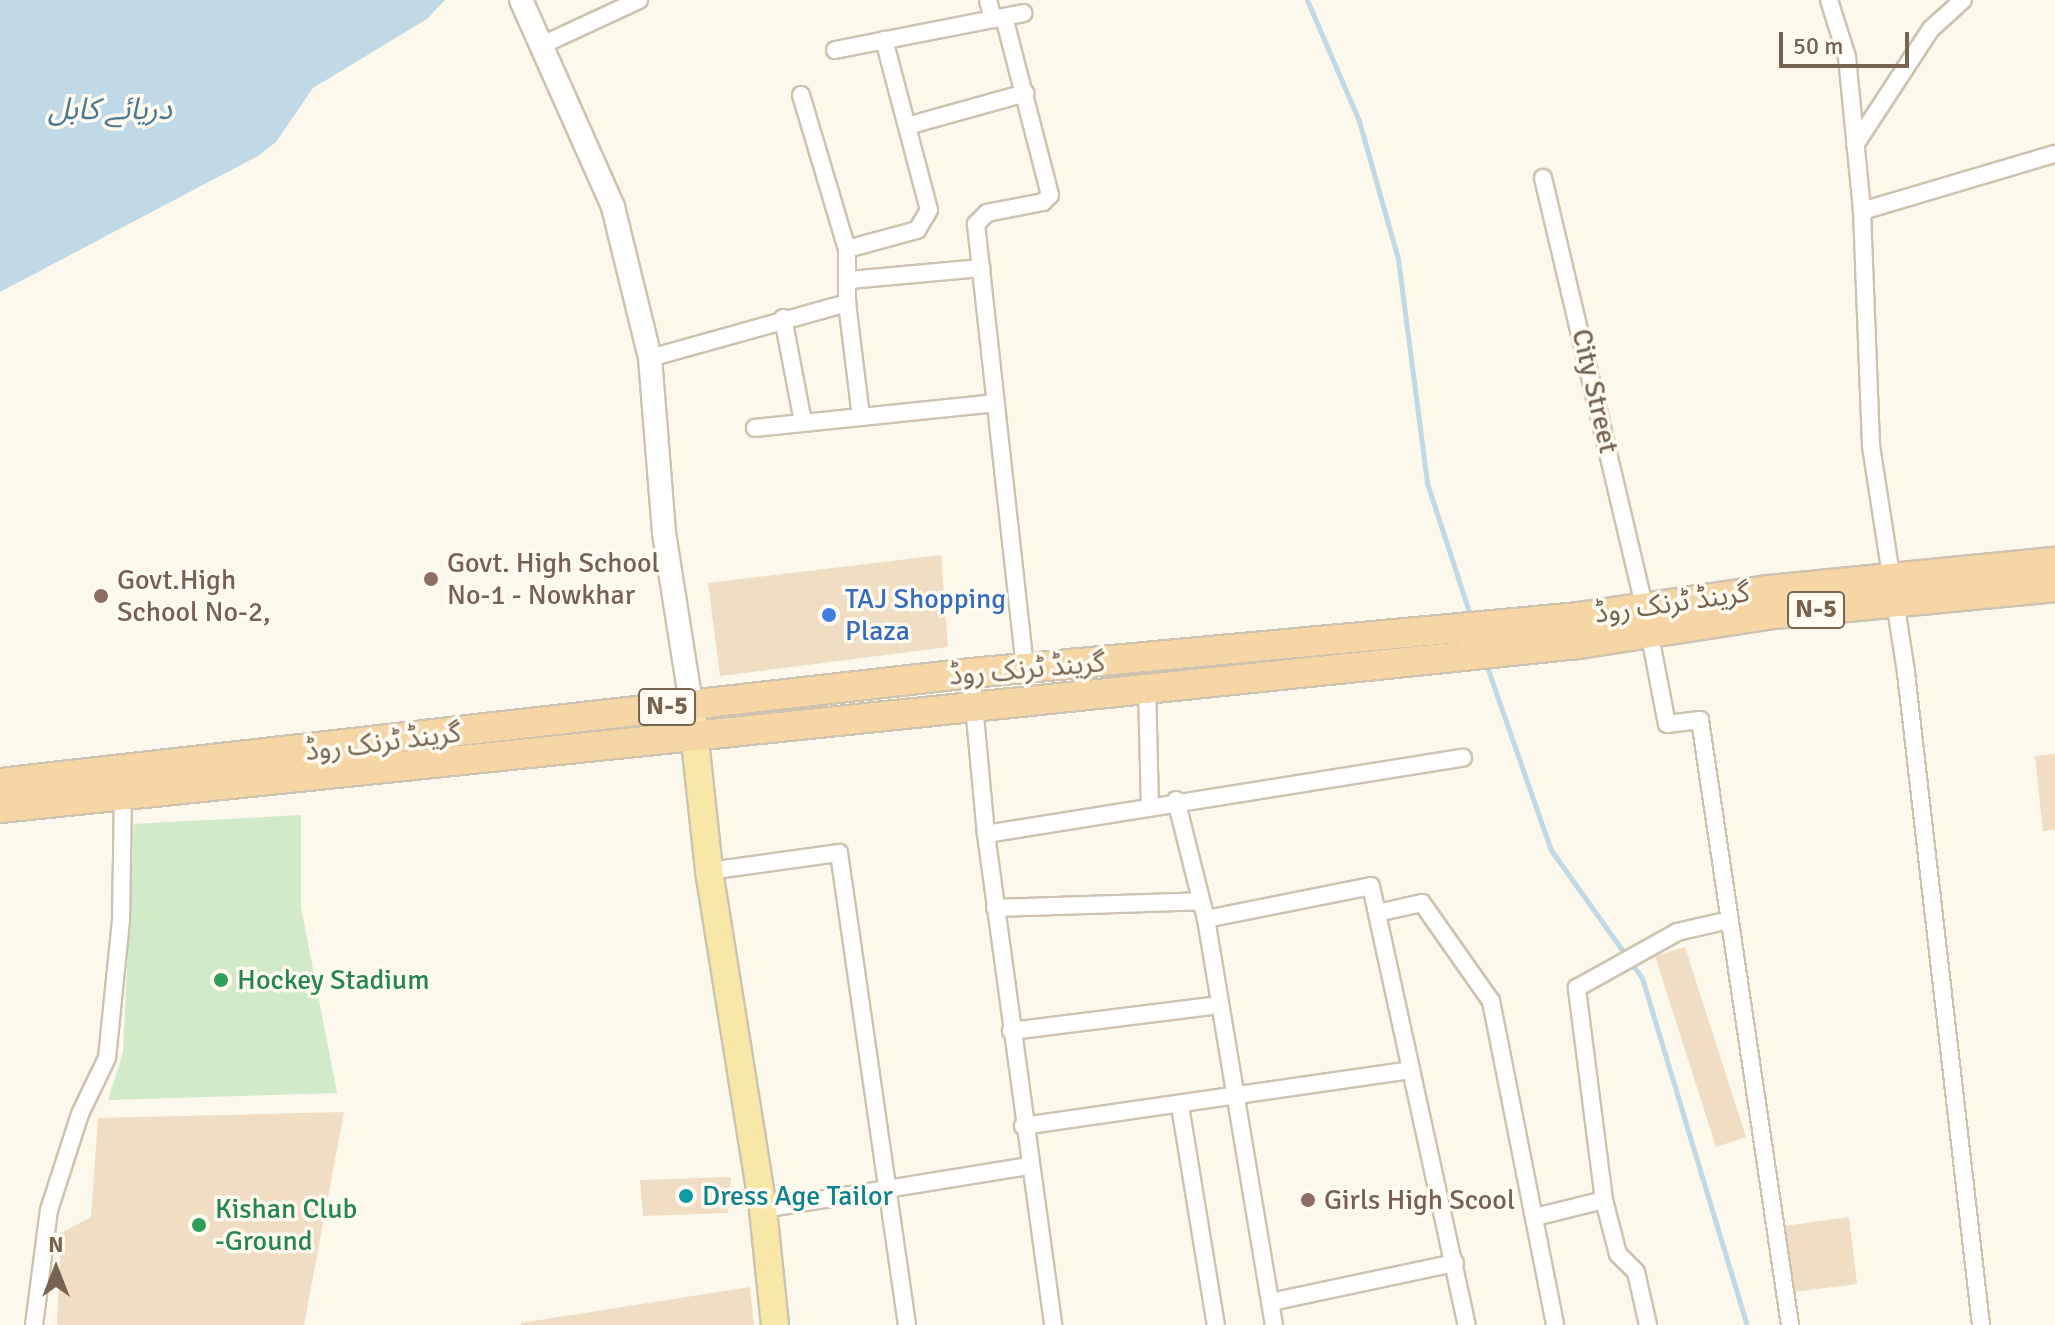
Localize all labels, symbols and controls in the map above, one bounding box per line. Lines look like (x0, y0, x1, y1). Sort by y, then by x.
scale bar (1783, 16, 1913, 66)
text: 50 m (1793, 31, 1843, 61)
water label: دریائے کابل (48, 92, 172, 128)
street label: City Street (1564, 326, 1626, 456)
place label: Govt. High School No-1 - Nowkhar (447, 546, 660, 612)
place label: Govt.High School No-2, (117, 563, 271, 629)
marker: Govt. High School No-1 - Nowkhar (422, 570, 440, 588)
street label: گرینڈ ٹرنک روڈ (1592, 575, 1752, 631)
place label: TAJ Shopping Plaza (845, 582, 1006, 648)
marker: Govt.High School No-2, (92, 587, 110, 605)
road number: N-5 (1786, 588, 1846, 632)
marker: TAJ Shopping Plaza (820, 606, 838, 624)
street label: گرینڈ ٹرنک روڈ (948, 645, 1106, 693)
road number: N-5 (637, 685, 697, 729)
street label: گرینڈ ٹرنک روڈ (303, 716, 463, 768)
place label: Hockey Stadium (237, 963, 429, 997)
marker: Hockey Stadium (212, 971, 230, 989)
place label: Dress Age Tailor (702, 1179, 893, 1213)
place label: Girls High Scool (1324, 1183, 1515, 1217)
marker: Dress Age Tailor (677, 1187, 695, 1205)
marker: Girls High Scool (1299, 1191, 1317, 1209)
place label: Kishan Club -Ground (215, 1192, 357, 1258)
marker: Kishan Club -Ground (190, 1216, 208, 1234)
north arrow (16, 1229, 96, 1309)
text: N (48, 1231, 64, 1258)

